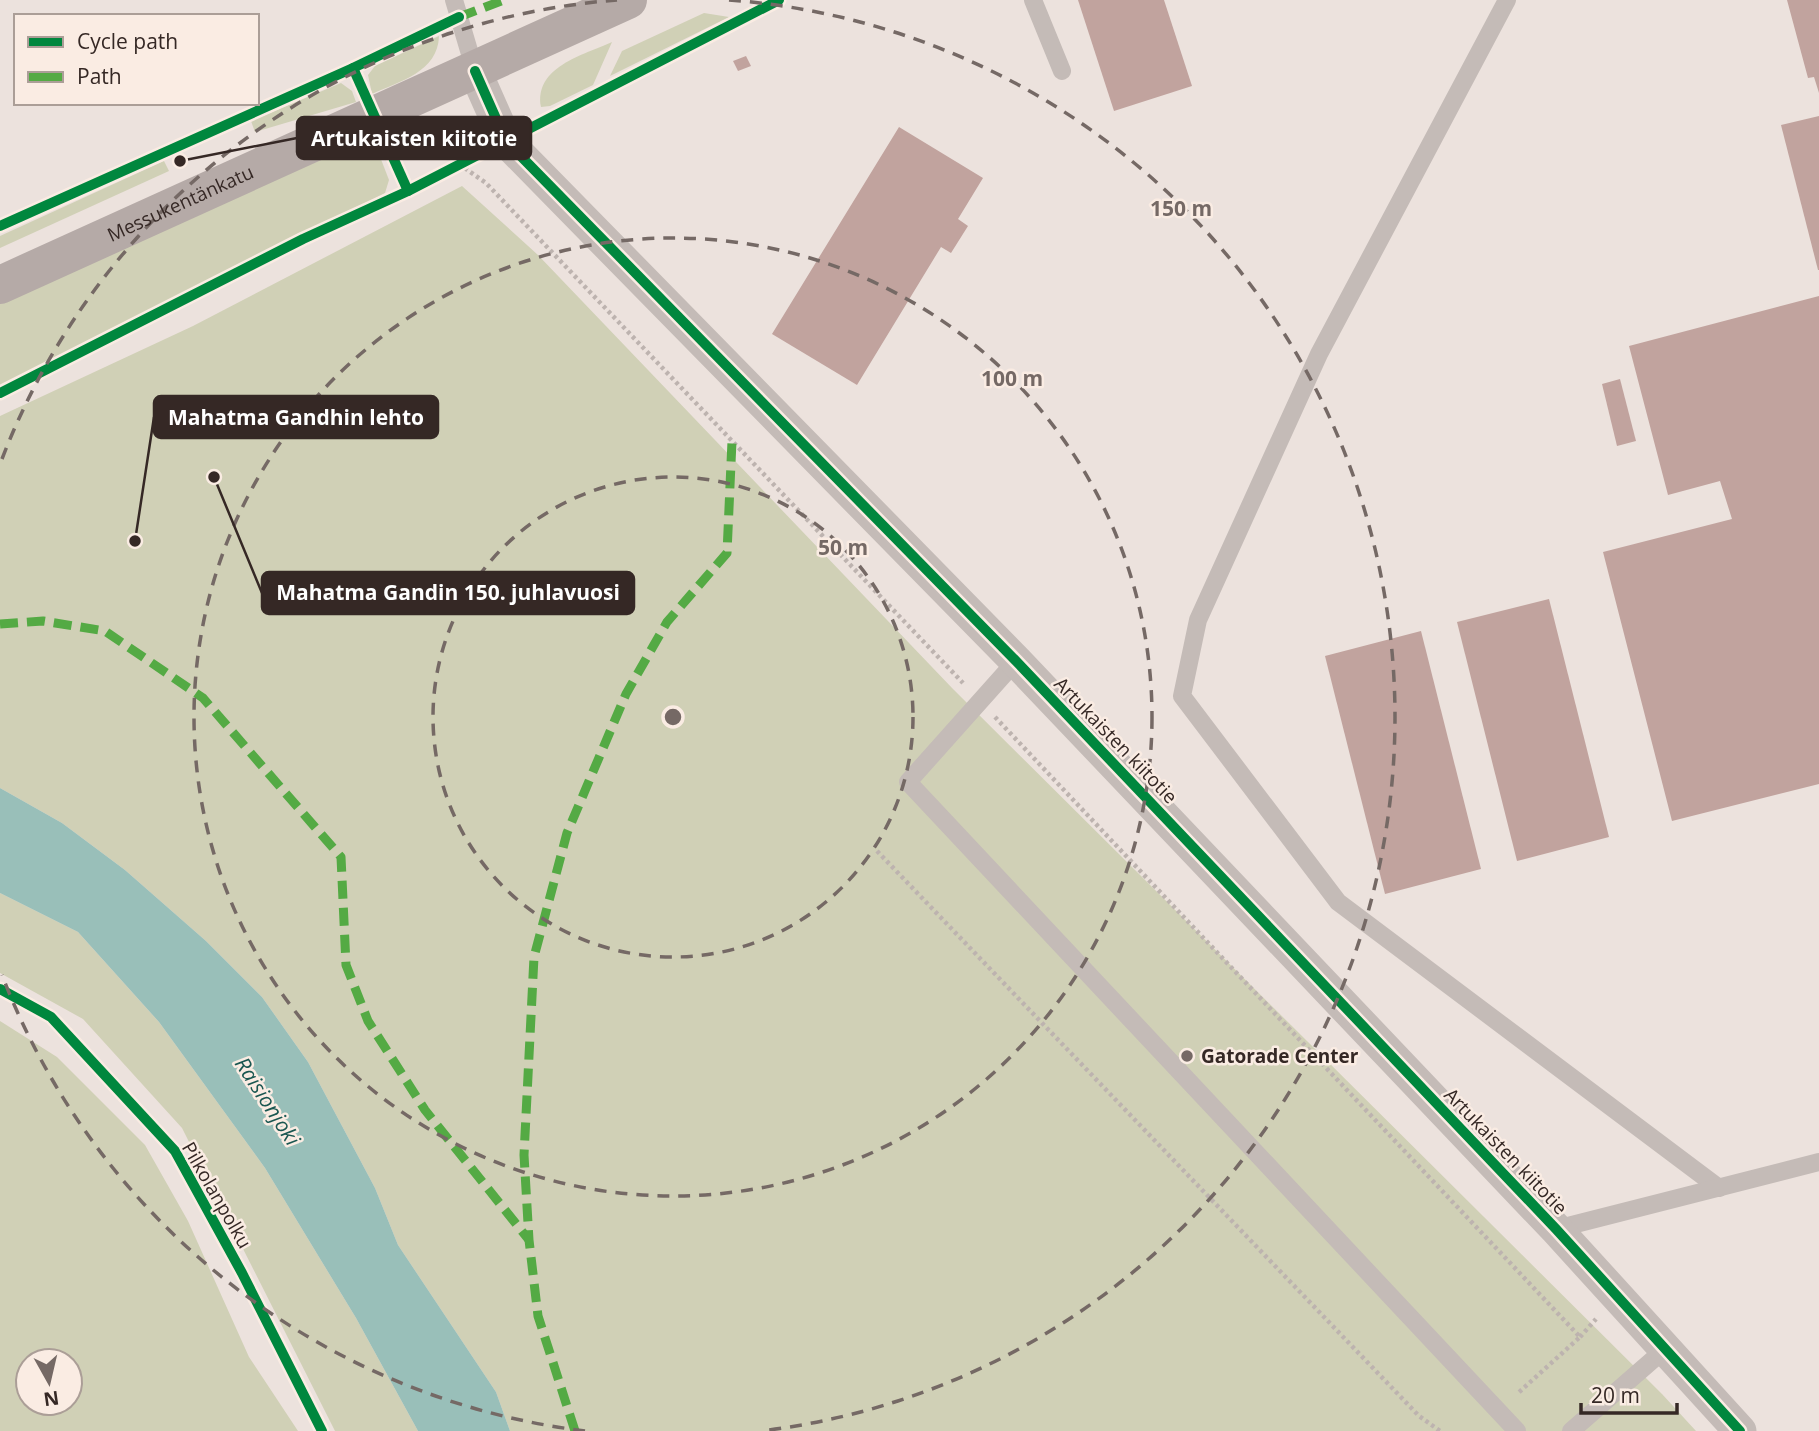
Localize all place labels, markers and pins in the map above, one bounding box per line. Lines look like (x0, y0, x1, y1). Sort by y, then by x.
callout: Artukaisten kiitotie (297, 117, 531, 159)
callout: Mahatma Gandhin lehto (154, 396, 438, 438)
callout: Mahatma Gandin 150. juhlavuosi (262, 572, 634, 614)
centre of rings (661, 705, 685, 729)
place label: Gatorade Center (1201, 1043, 1359, 1069)
marker: Gatorade Center (1179, 1048, 1195, 1064)

